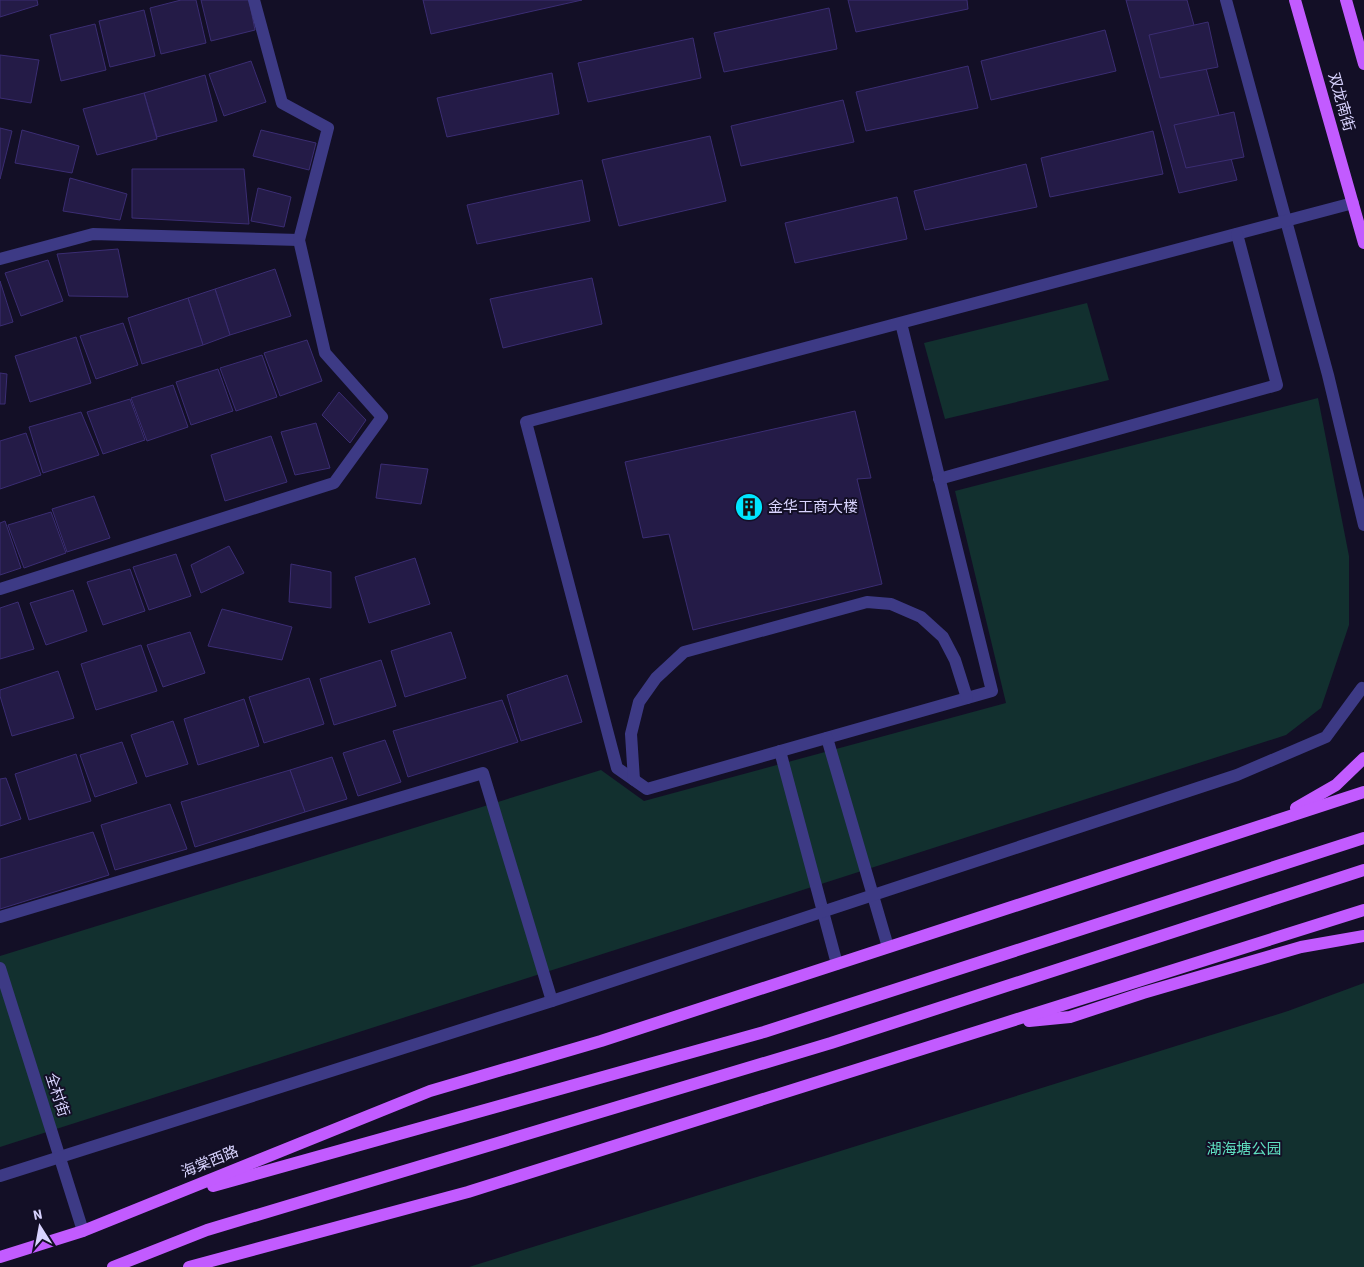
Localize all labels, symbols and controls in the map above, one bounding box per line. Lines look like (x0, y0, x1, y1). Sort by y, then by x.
street label: 双龙南街 (1323, 70, 1359, 134)
building icon: 金华工商大楼 (734, 492, 764, 522)
place label: 金华工商大楼 (768, 497, 858, 518)
street label: 全村街 (40, 1070, 74, 1120)
park label: 湖海塘公园 (1206, 1139, 1282, 1160)
street label: 海棠西路 (178, 1141, 242, 1183)
north arrow (15, 1202, 65, 1252)
text: N (31, 1205, 44, 1226)

